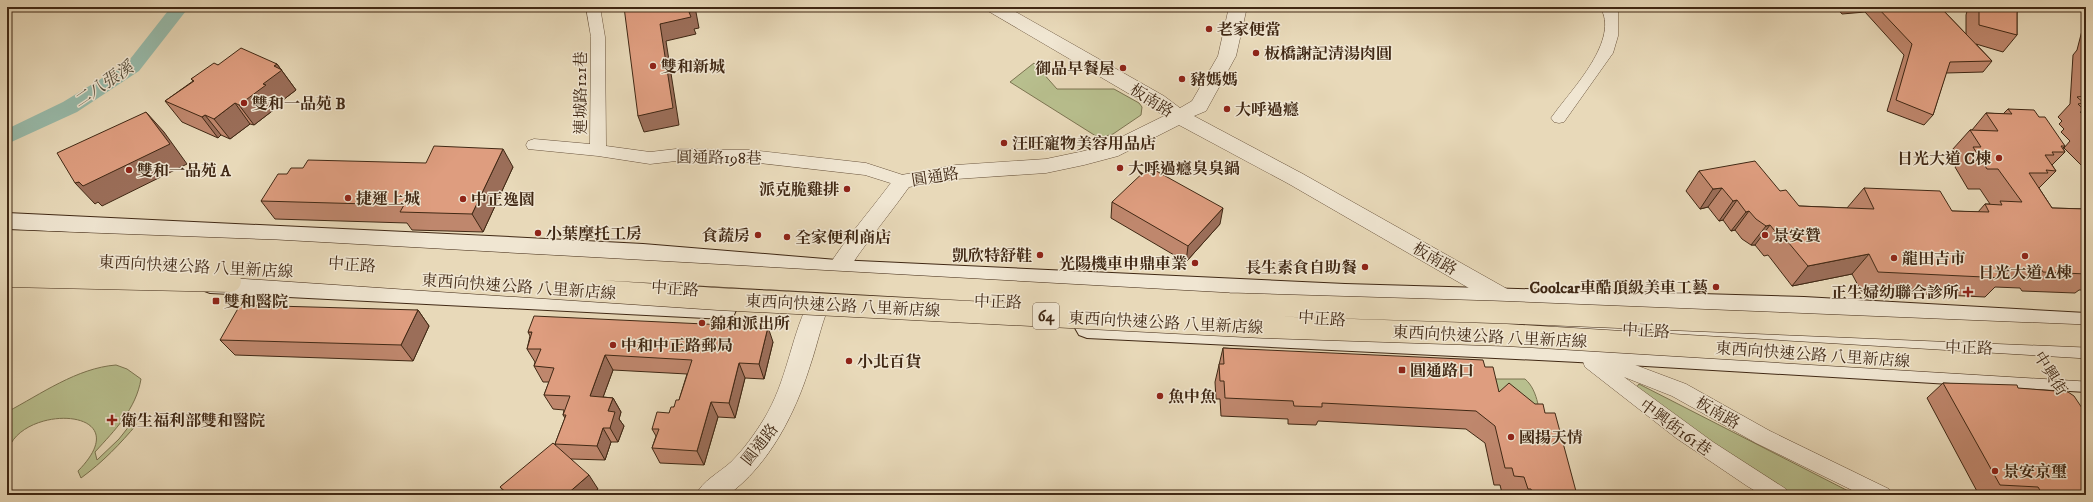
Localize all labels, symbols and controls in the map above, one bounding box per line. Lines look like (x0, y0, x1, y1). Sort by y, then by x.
place label: 老家便當 (1217, 20, 1281, 40)
marker: 老家便當 (1204, 24, 1214, 34)
place label: 板橋謝記清湯肉圓 (1264, 44, 1392, 64)
marker: 板橋謝記清湯肉圓 (1251, 48, 1261, 58)
street label: 連城路121巷 (571, 51, 591, 135)
water label: 二八張溪 (69, 56, 140, 113)
place label: 雙和新城 (661, 57, 725, 77)
place label: 御品早餐屋 (1035, 59, 1115, 79)
marker: 雙和新城 (648, 61, 658, 71)
marker: 御品早餐屋 (1118, 63, 1128, 73)
place label: 豬媽媽 (1190, 70, 1238, 90)
marker: 豬媽媽 (1177, 74, 1187, 84)
street label: 板南路 (1126, 80, 1177, 122)
place label: 雙和一品苑 B (252, 94, 346, 114)
marker: 雙和一品苑 B (239, 98, 249, 108)
place label: 大呼過癮 (1235, 100, 1299, 120)
marker: 大呼過癮 (1222, 104, 1232, 114)
place label: 汪旺寵物美容用品店 (1012, 134, 1156, 154)
marker: 汪旺寵物美容用品店 (999, 138, 1009, 148)
street label: 圓通路198巷 (676, 147, 762, 169)
place label: 日光大道 C棟 (1897, 149, 1991, 169)
marker: 日光大道 C棟 (1994, 153, 2004, 163)
place label: 大呼過癮臭臭鍋 (1128, 159, 1240, 179)
place label: 雙和一品苑 A (137, 161, 231, 181)
street label: 圓通路 (910, 163, 960, 191)
marker: 大呼過癮臭臭鍋 (1115, 163, 1125, 173)
marker: 雙和一品苑 A (124, 165, 134, 175)
place label: 派克脆雞排 (759, 180, 839, 200)
marker: 派克脆雞排 (842, 184, 852, 194)
place label: 捷運上城 (356, 189, 420, 209)
place label: 中正逸園 (471, 190, 535, 210)
marker: 捷運上城 (343, 193, 353, 203)
marker: 中正逸園 (458, 194, 468, 204)
place label: 小葉摩托工房 (546, 224, 642, 244)
place label: 食蔬房 (702, 226, 750, 246)
place label: 景安贊 (1773, 226, 1821, 246)
marker: 小葉摩托工房 (533, 228, 543, 238)
place label: 全家便利商店 (795, 228, 891, 248)
marker: 食蔬房 (753, 230, 763, 240)
marker: 景安贊 (1760, 230, 1770, 240)
marker: 全家便利商店 (782, 232, 792, 242)
street label: 板南路 (1409, 238, 1460, 280)
place label: 凱欣特舒鞋 (952, 246, 1032, 266)
place label: 龍田吉市 (1902, 249, 1966, 269)
marker: 凱欣特舒鞋 (1035, 250, 1045, 260)
marker: 日光大道 A棟 (2020, 251, 2030, 261)
street label: 東西向快速公路 八里新店線 (98, 252, 294, 282)
street label: 中正路 (327, 253, 377, 277)
marker: 龍田吉市 (1889, 253, 1899, 263)
place label: 光陽機車申鼎車業 (1059, 254, 1187, 274)
marker: 光陽機車申鼎車業 (1190, 258, 1200, 268)
place label: 長生素食自助餐 (1245, 258, 1357, 278)
marker: 長生素食自助餐 (1360, 262, 1370, 272)
place label: 日光大道 A棟 (1978, 263, 2072, 283)
street label: 東西向快速公路 八里新店線 (421, 270, 617, 304)
street label: 中正路 (650, 277, 700, 301)
place label: Coolcar車酷頂級美車工藝 (1529, 278, 1708, 298)
marker: Coolcar車酷頂級美車工藝 (1711, 282, 1721, 292)
place label: 正生婦幼聯合診所 (1831, 283, 1959, 303)
marker: 正生婦幼聯合診所 (1962, 286, 1974, 298)
street label: 東西向快速公路 八里新店線 (745, 291, 941, 321)
street label: 中正路 (974, 291, 1022, 313)
place label: 雙和醫院 (224, 292, 288, 312)
marker: 雙和醫院 (211, 296, 221, 306)
road number: 64 (1033, 303, 1059, 329)
street label: 中正路 (1297, 307, 1347, 331)
street label: 東西向快速公路 八里新店線 (1068, 308, 1264, 338)
place label: 錦和派出所 (710, 314, 790, 334)
marker: 錦和派出所 (697, 318, 707, 328)
street label: 中正路 (1621, 320, 1670, 342)
street label: 東西向快速公路 八里新店線 (1392, 322, 1588, 352)
place label: 中和中正路郵局 (621, 336, 733, 356)
street label: 中正路 (1945, 337, 1993, 359)
street label: 東西向快速公路 八里新店線 (1715, 338, 1911, 372)
marker: 中和中正路郵局 (608, 340, 618, 350)
street label: 中興街 (2029, 348, 2071, 399)
place label: 小北百貨 (857, 352, 921, 372)
marker: 小北百貨 (844, 356, 854, 366)
place label: 圓通路口 (1410, 361, 1474, 381)
marker: 圓通路口 (1397, 365, 1407, 375)
place label: 魚中魚 (1168, 387, 1216, 407)
marker: 魚中魚 (1155, 391, 1165, 401)
street label: 板南路 (1692, 392, 1743, 434)
street label: 中興街161巷 (1636, 395, 1715, 461)
place label: 衛生福利部雙和醫院 (121, 411, 265, 431)
marker: 衛生福利部雙和醫院 (106, 414, 118, 426)
street label: 圓通路 (737, 420, 782, 470)
place label: 國揚天情 (1519, 428, 1583, 448)
marker: 國揚天情 (1506, 432, 1516, 442)
place label: 景安京璽 (2003, 462, 2067, 482)
marker: 景安京璽 (1990, 466, 2000, 476)

